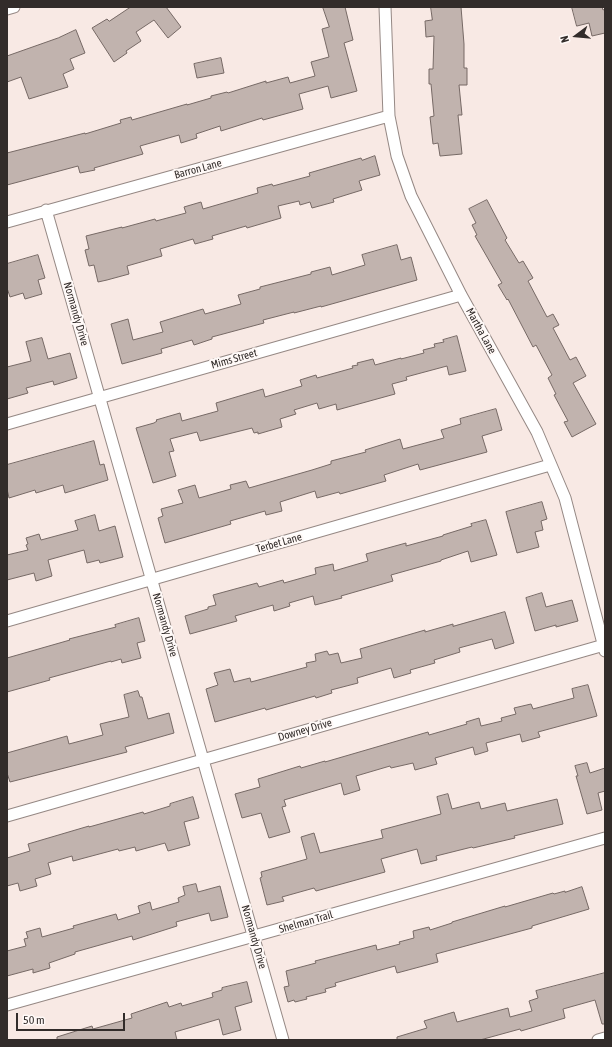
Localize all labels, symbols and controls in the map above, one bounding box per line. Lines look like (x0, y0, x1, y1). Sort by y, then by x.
north arrow (556, 16, 596, 56)
text: N (558, 35, 571, 44)
street label: Barron Lane (173, 156, 223, 182)
street label: Normandy Drive (61, 281, 91, 347)
street label: Martha Lane (463, 306, 499, 356)
street label: Mims Street (209, 346, 259, 372)
street label: Terbet Lane (255, 530, 303, 556)
street label: Normandy Drive (150, 592, 180, 658)
street label: Downey Drive (277, 716, 333, 744)
street label: Normandy Drive (239, 904, 269, 970)
street label: Shelman Trail (278, 908, 334, 936)
scale bar (18, 1005, 127, 1031)
text: 50 m (23, 1013, 45, 1027)

